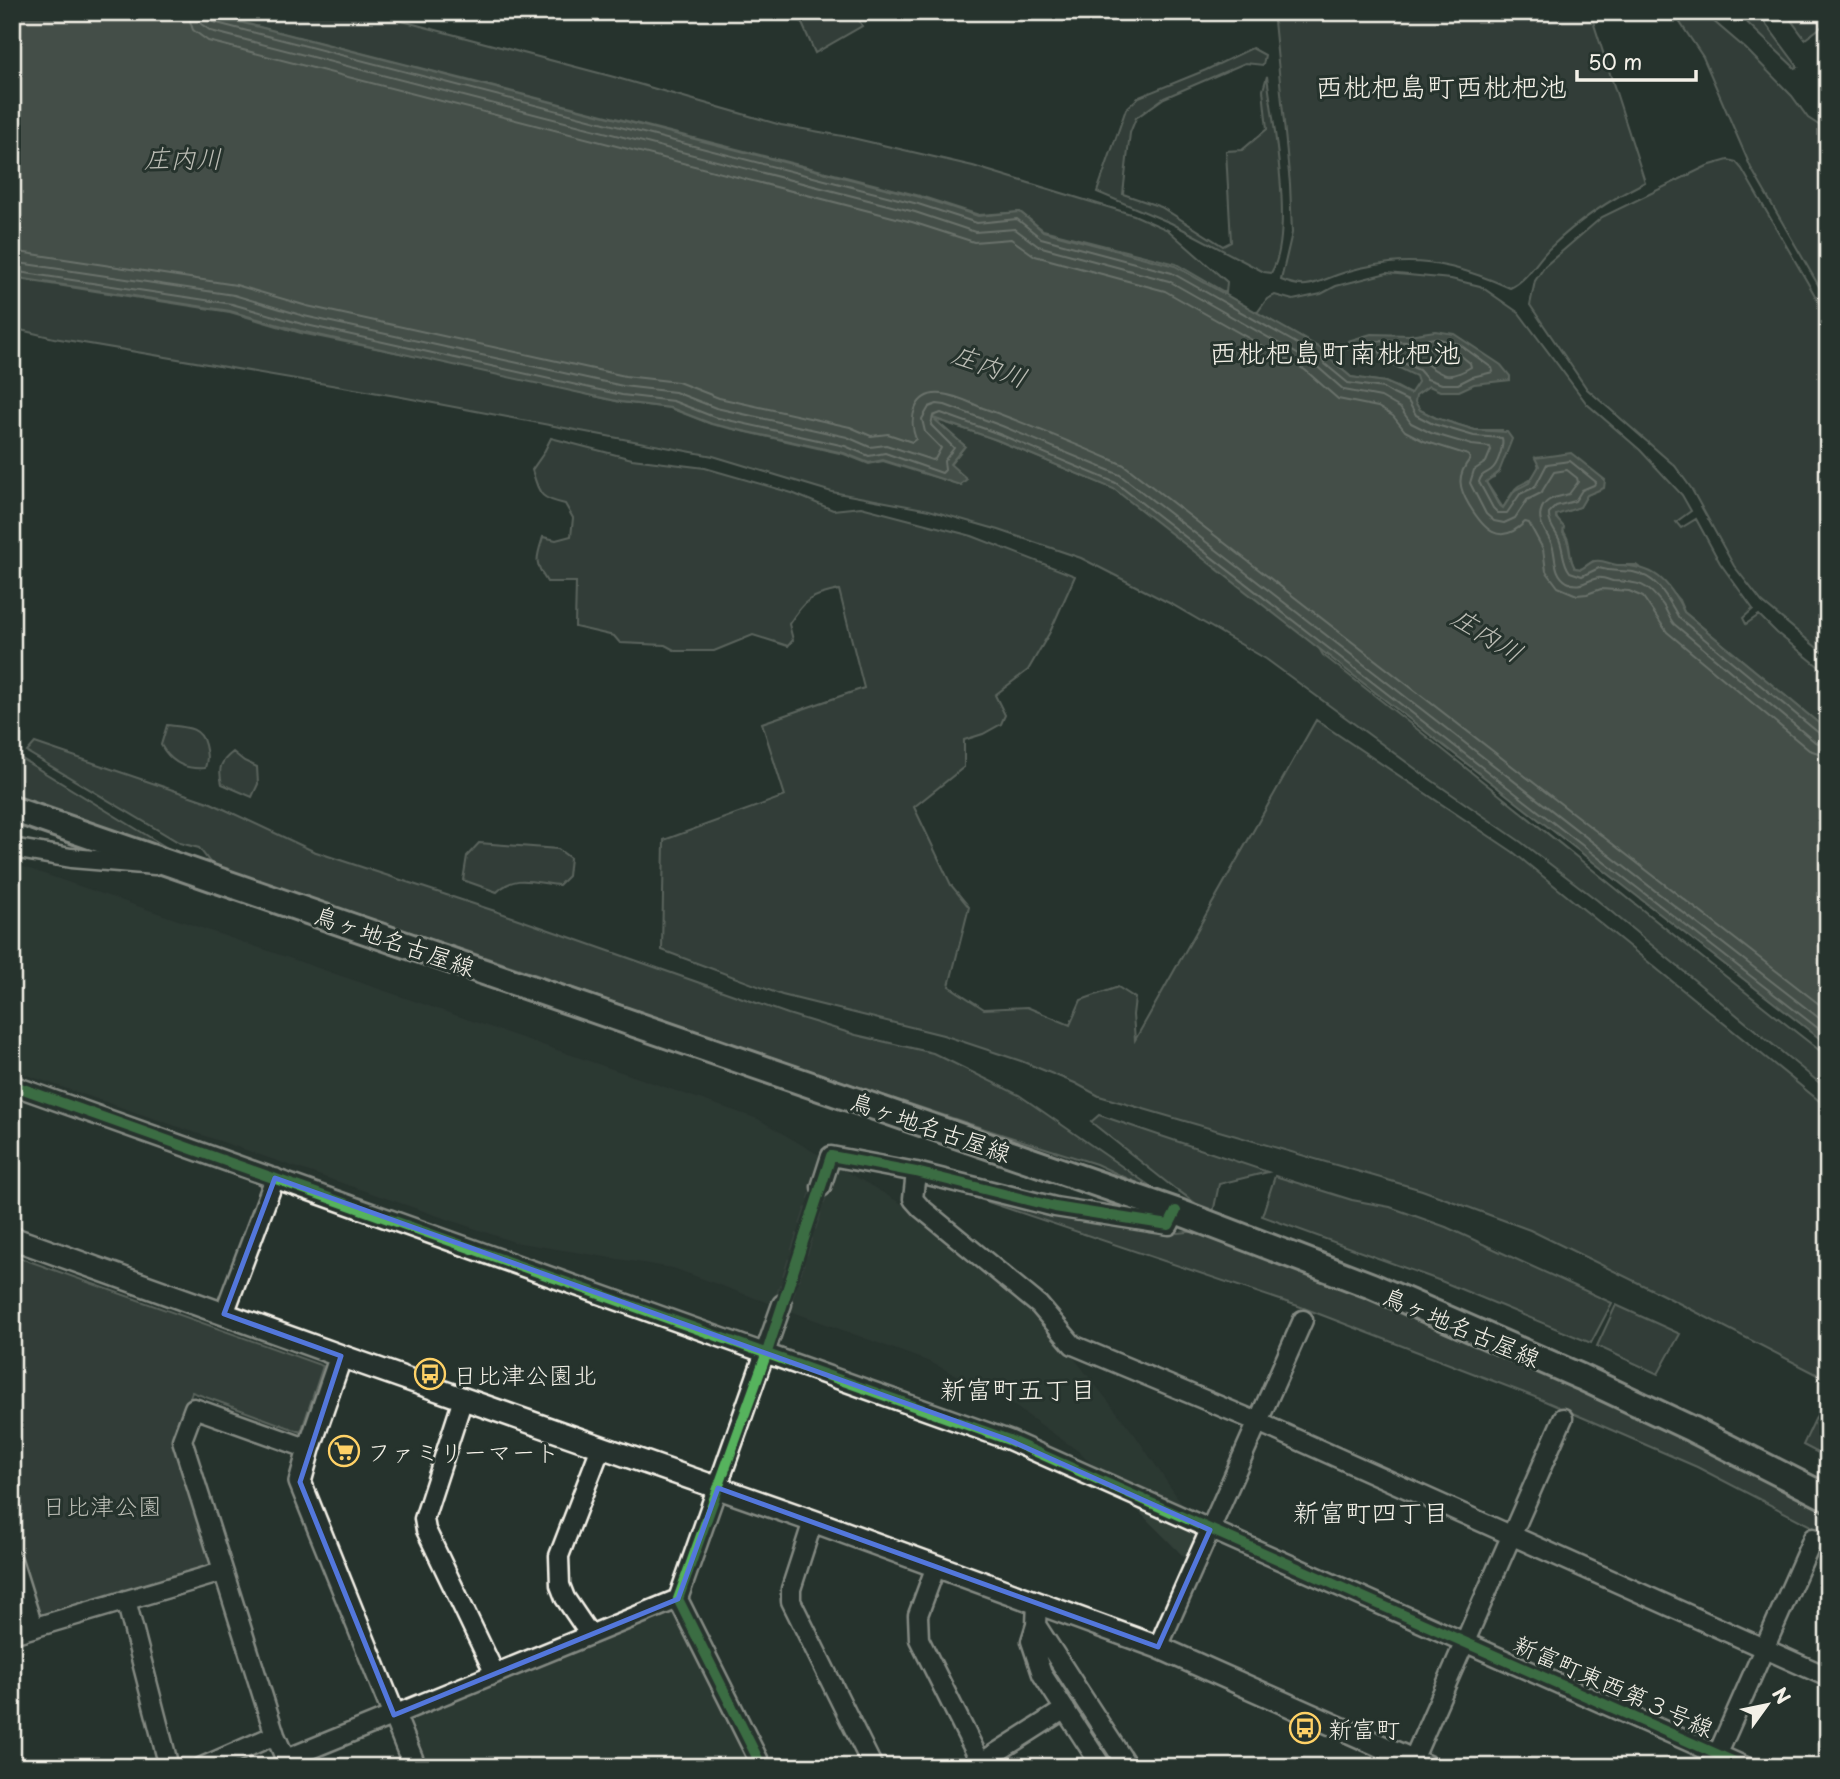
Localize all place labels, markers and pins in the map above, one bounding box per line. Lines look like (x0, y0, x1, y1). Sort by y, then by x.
place label: 日比津公園北 (453, 1356, 597, 1392)
bus stop icon: 日比津公園北 (413, 1357, 447, 1391)
place label: ファミリーマート (367, 1433, 559, 1469)
supermarket icon: ファミリーマート (327, 1434, 361, 1468)
place label: 新富町 (1328, 1710, 1400, 1746)
bus stop icon: 新富町 (1288, 1711, 1322, 1745)

